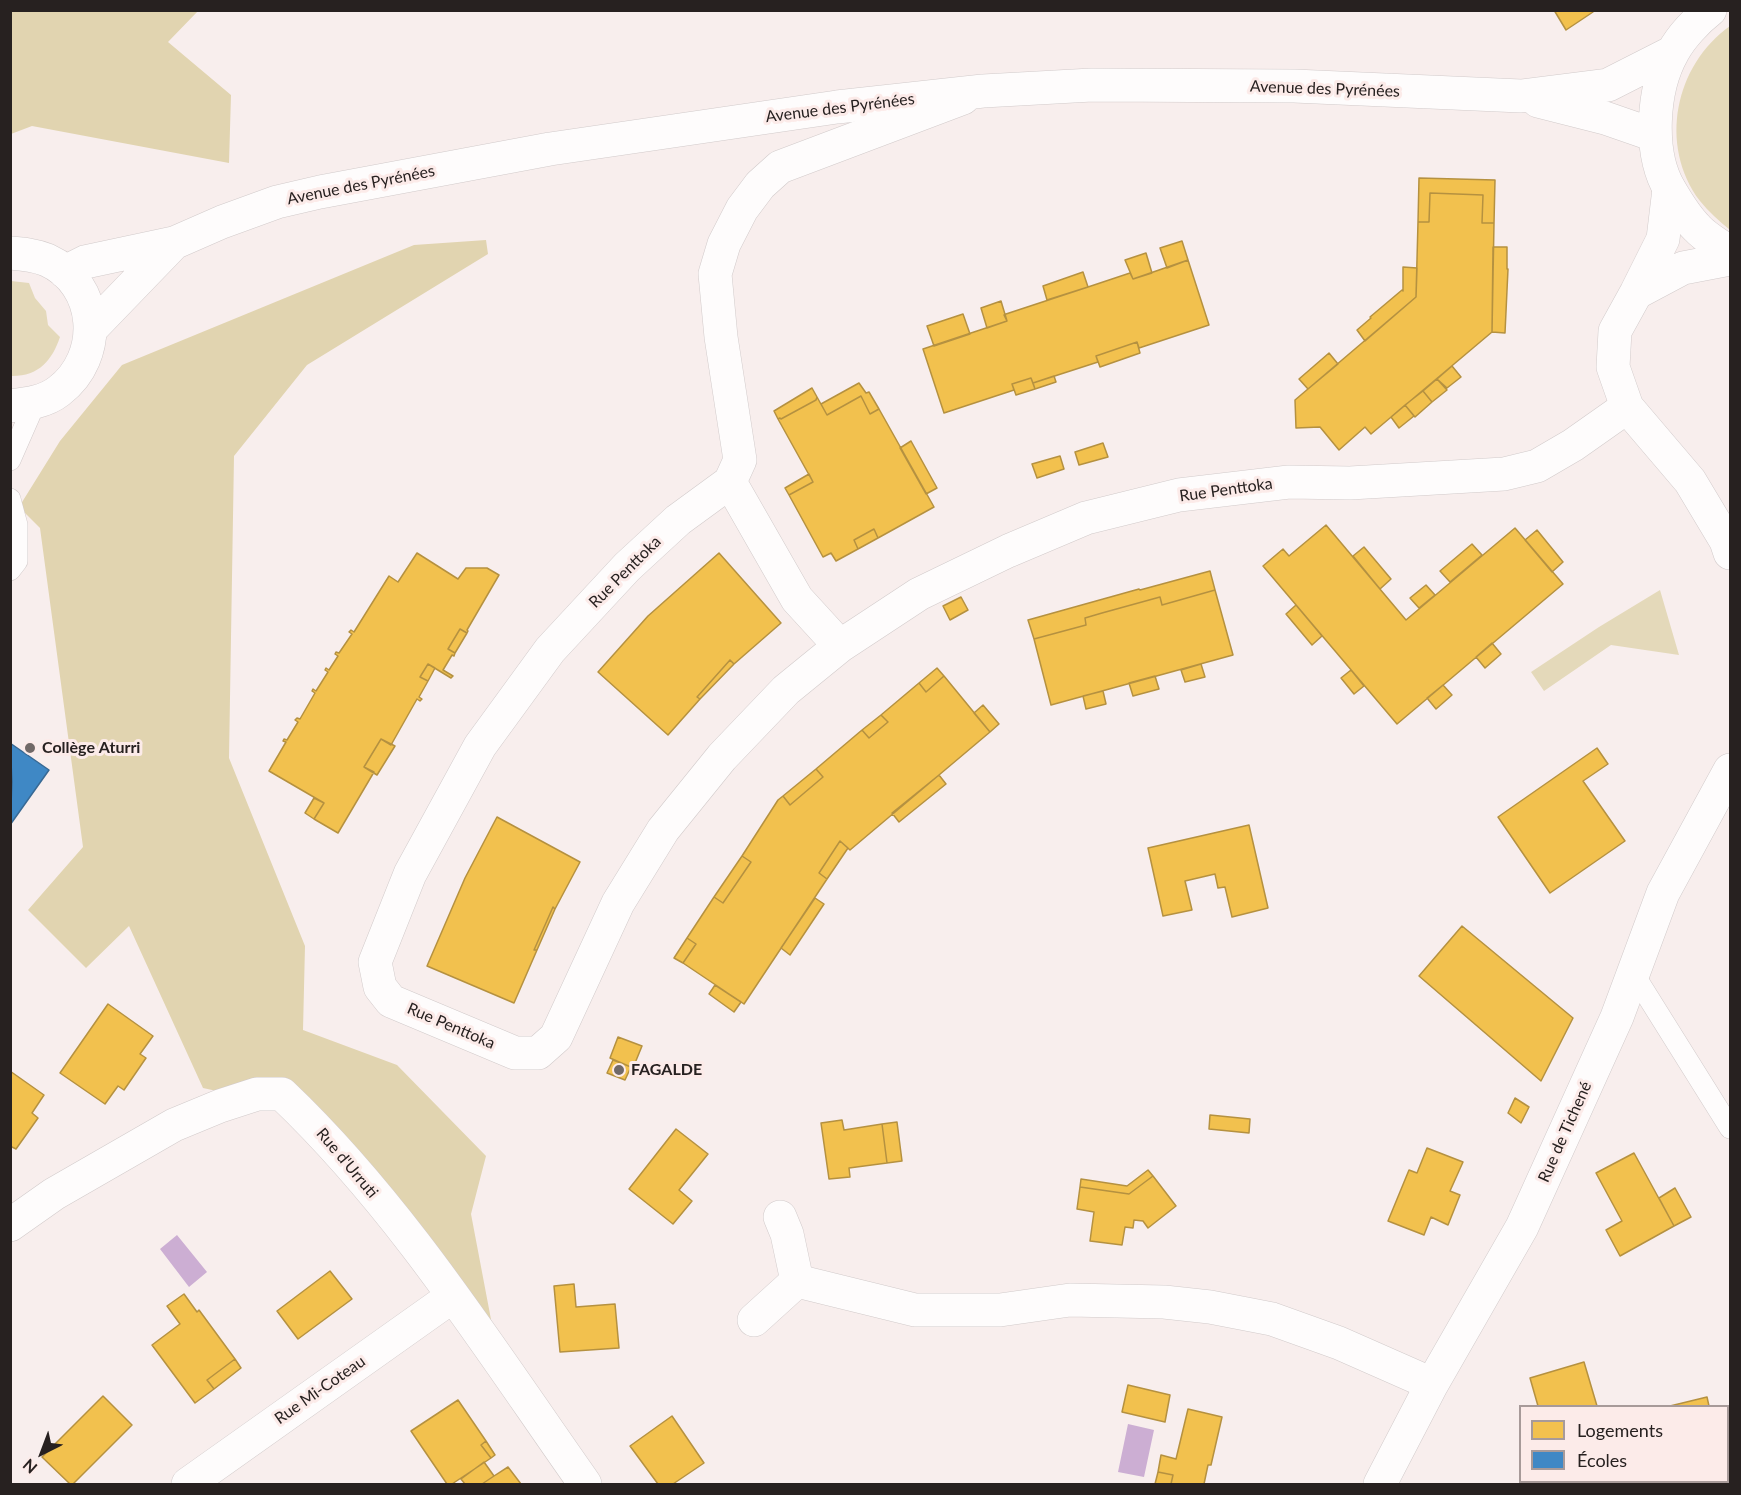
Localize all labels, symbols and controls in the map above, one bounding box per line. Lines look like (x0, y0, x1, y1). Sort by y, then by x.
street label: Avenue des Pyrénées (1250, 77, 1400, 101)
street label: Avenue des Pyrénées (764, 89, 916, 127)
street label: Avenue des Pyrénées (286, 161, 436, 209)
street label: Rue Penttoka (1178, 474, 1274, 506)
street label: Rue Penttoka (585, 532, 665, 612)
place label: Collège Aturri (42, 738, 140, 758)
marker: Collège Aturri (23, 741, 37, 755)
street label: Rue Penttoka (404, 999, 498, 1053)
place label: FAGALDE (631, 1060, 702, 1080)
marker: FAGALDE (612, 1063, 626, 1077)
street label: Rue de Tichené (1534, 1079, 1596, 1185)
street label: Rue d'Urruti (312, 1124, 382, 1202)
street label: Rue Mi-Coteau (271, 1352, 369, 1428)
legend (1519, 1405, 1729, 1483)
text: Logements (1577, 1419, 1663, 1441)
north arrow (12, 1423, 72, 1483)
text: Écoles (1577, 1449, 1627, 1471)
text: N (19, 1456, 41, 1478)

